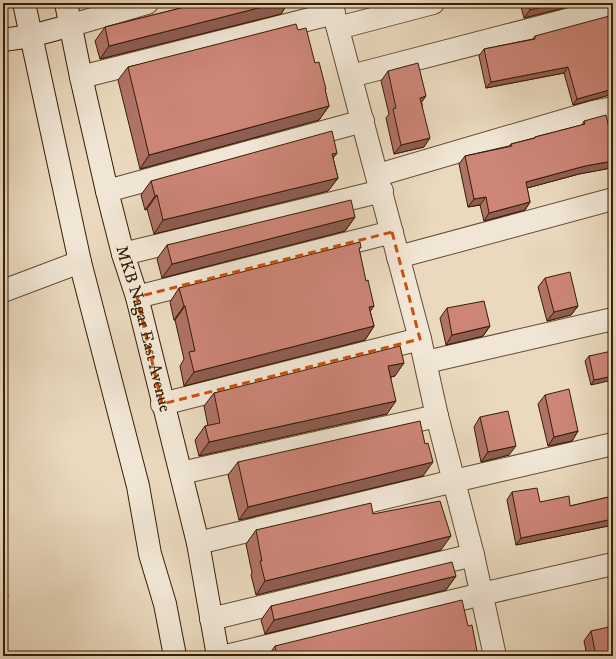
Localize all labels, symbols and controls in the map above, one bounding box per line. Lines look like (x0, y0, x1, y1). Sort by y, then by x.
street label: MKB Nagar East Avenue (110, 243, 176, 414)

